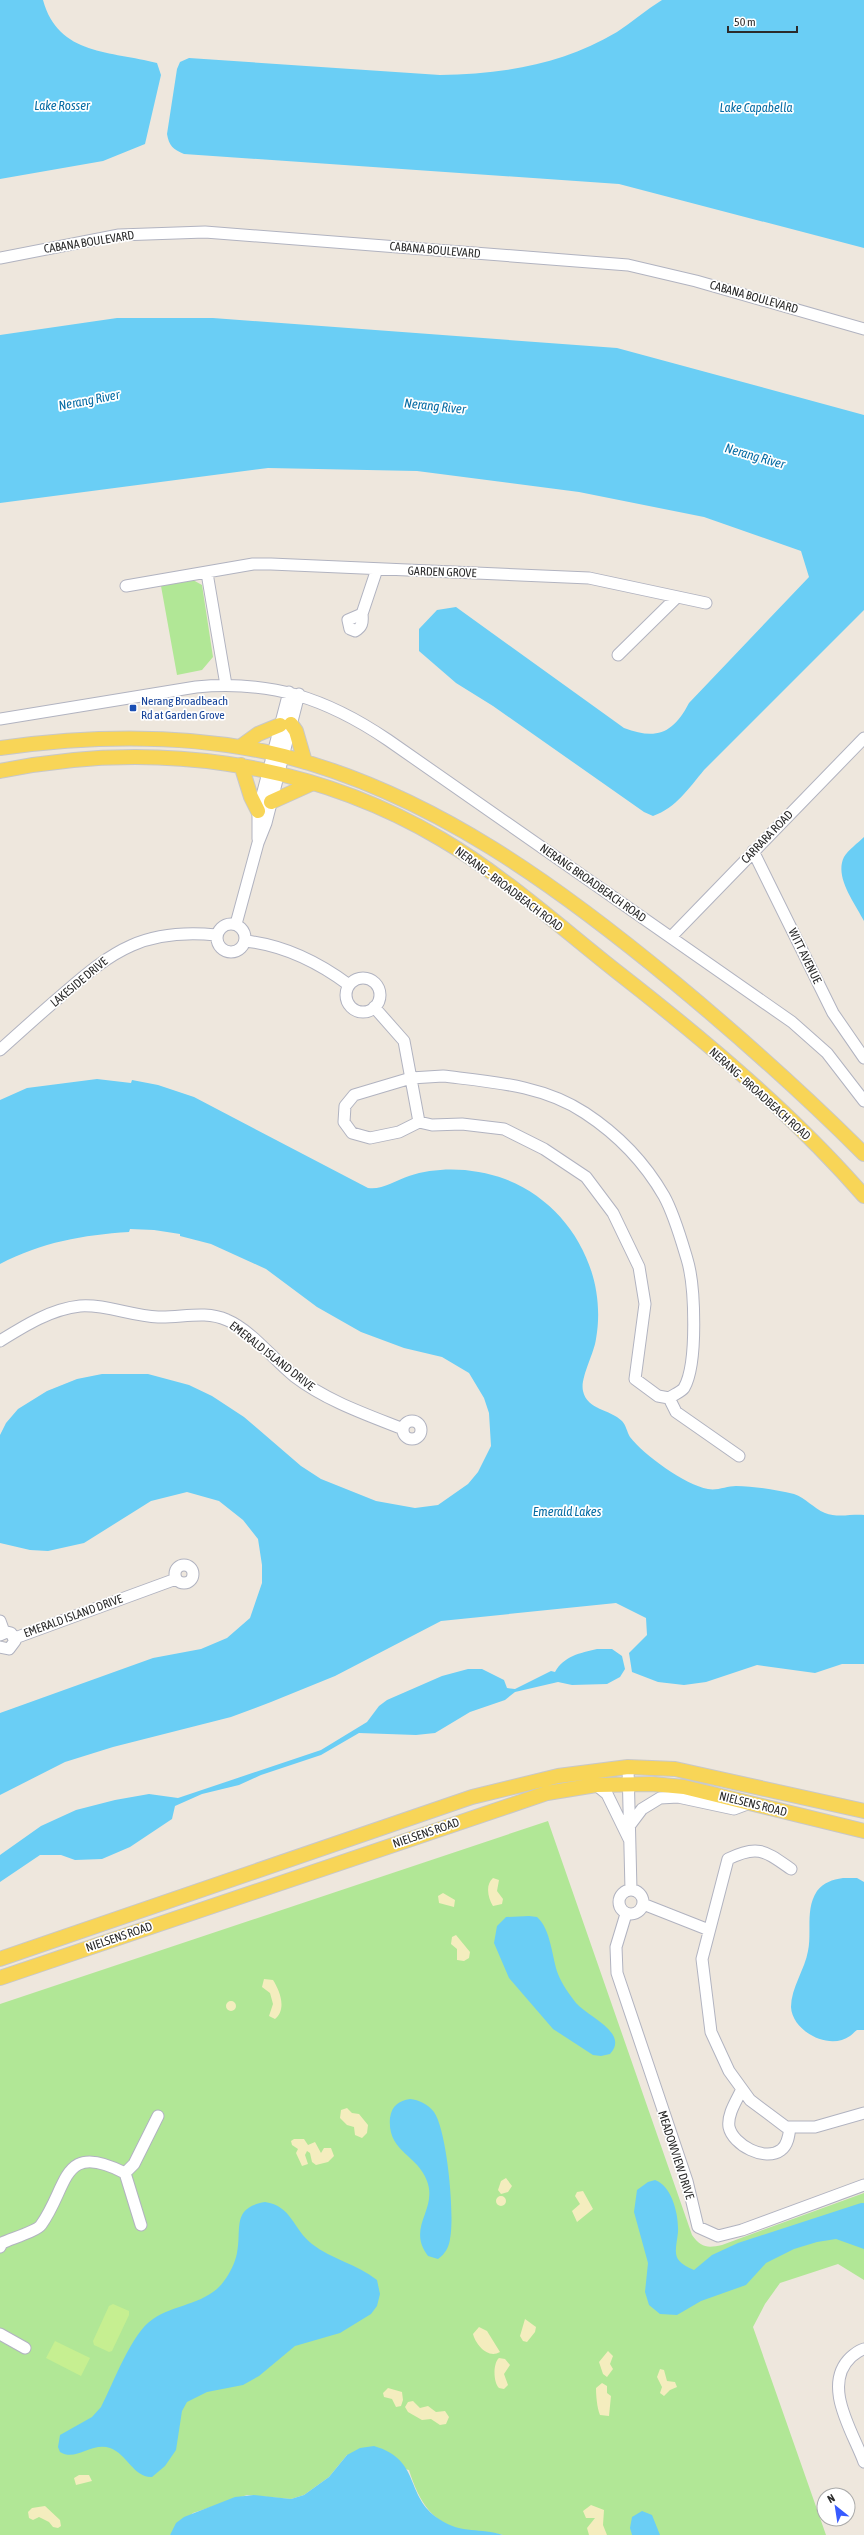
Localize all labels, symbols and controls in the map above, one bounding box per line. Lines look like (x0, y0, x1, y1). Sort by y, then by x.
scale bar (728, 8, 797, 34)
text: 50 m (734, 15, 756, 29)
water label: Lake Rosser (34, 98, 91, 113)
water label: Lake Capabella (719, 100, 793, 115)
street label: CABANA BOULEVARD (43, 228, 135, 256)
street label: CABANA BOULEVARD (389, 239, 481, 261)
street label: CABANA BOULEVARD (708, 278, 800, 316)
water label: Nerang River (57, 387, 122, 413)
water label: Nerang River (404, 395, 468, 417)
water label: Nerang River (723, 440, 788, 472)
street label: GARDEN GROVE (407, 564, 477, 580)
place label: Nerang Broadbeach Rd at Garden Grove (141, 694, 228, 722)
marker: Nerang Broadbeach Rd at Garden Grove (128, 703, 138, 713)
street label: CARRARA ROAD (738, 807, 796, 866)
street label: NERANG BROADBEACH ROAD (537, 841, 649, 925)
street label: NERANG - BROADBEACH ROAD (452, 844, 566, 934)
street label: WITT AVENUE (786, 926, 824, 986)
street label: LAKESIDE DRIVE (48, 954, 110, 1010)
street label: NERANG - BROADBEACH ROAD (707, 1045, 814, 1143)
street label: EMERALD ISLAND DRIVE (227, 1318, 317, 1394)
water label: Emerald Lakes (533, 1504, 602, 1519)
street label: EMERALD ISLAND DRIVE (22, 1592, 124, 1640)
street label: NIELSENS ROAD (718, 1789, 789, 1819)
street label: NIELSENS ROAD (391, 1815, 461, 1851)
street label: NIELSENS ROAD (84, 1919, 154, 1955)
street label: MEADOWVIEW DRIVE (655, 2109, 697, 2201)
north arrow (816, 2487, 856, 2527)
text: N (825, 2492, 837, 2505)

